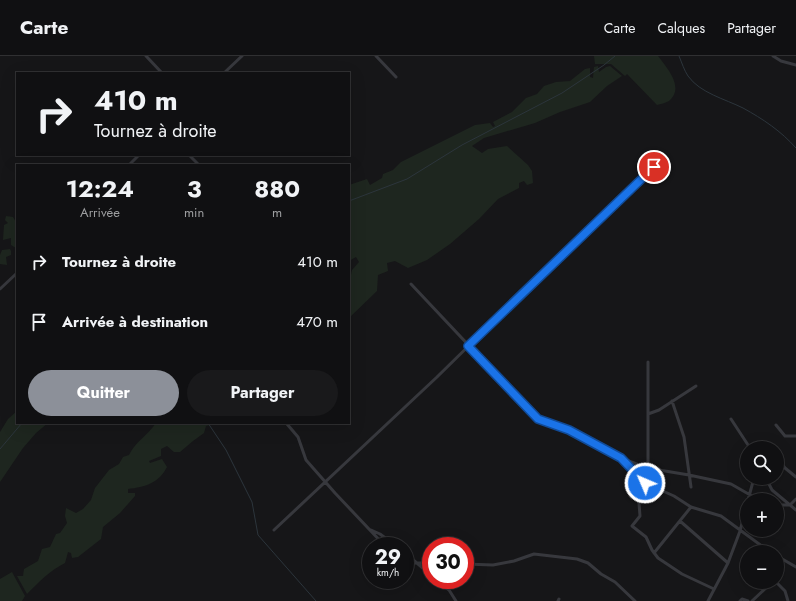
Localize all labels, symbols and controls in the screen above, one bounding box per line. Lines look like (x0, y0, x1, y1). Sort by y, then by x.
text: Carte (20, 14, 68, 41)
text: Carte (604, 18, 635, 38)
text: Calques (657, 18, 705, 38)
text: Partager (727, 18, 776, 38)
text: 410 m (94, 80, 178, 121)
icon: right (28, 88, 80, 140)
text: Tournez à droite (94, 118, 217, 144)
pin (637, 150, 671, 184)
icon: arrive (643, 156, 665, 178)
text: 12:24 (66, 171, 134, 206)
text: 3 (187, 171, 202, 206)
text: 880 (254, 171, 300, 206)
text: Arrivée (80, 203, 120, 222)
text: min (184, 203, 204, 222)
text: m (272, 203, 282, 222)
icon: right (28, 251, 50, 273)
text: Tournez à droite (62, 251, 176, 273)
text: 410 m (297, 251, 338, 273)
icon: arrive (28, 311, 50, 333)
text: Arrivée à destination (62, 311, 208, 333)
text: 470 m (296, 311, 338, 333)
button: Quitter (28, 370, 179, 416)
button: Partager (187, 370, 338, 416)
map controls (740, 441, 784, 589)
button: search (740, 441, 784, 485)
position arrow (624, 462, 666, 504)
button: + (740, 493, 784, 537)
speed limit sign: 30 (422, 537, 474, 589)
text: 29 (375, 543, 401, 572)
button: − (740, 545, 784, 589)
text: km/h (377, 565, 399, 580)

